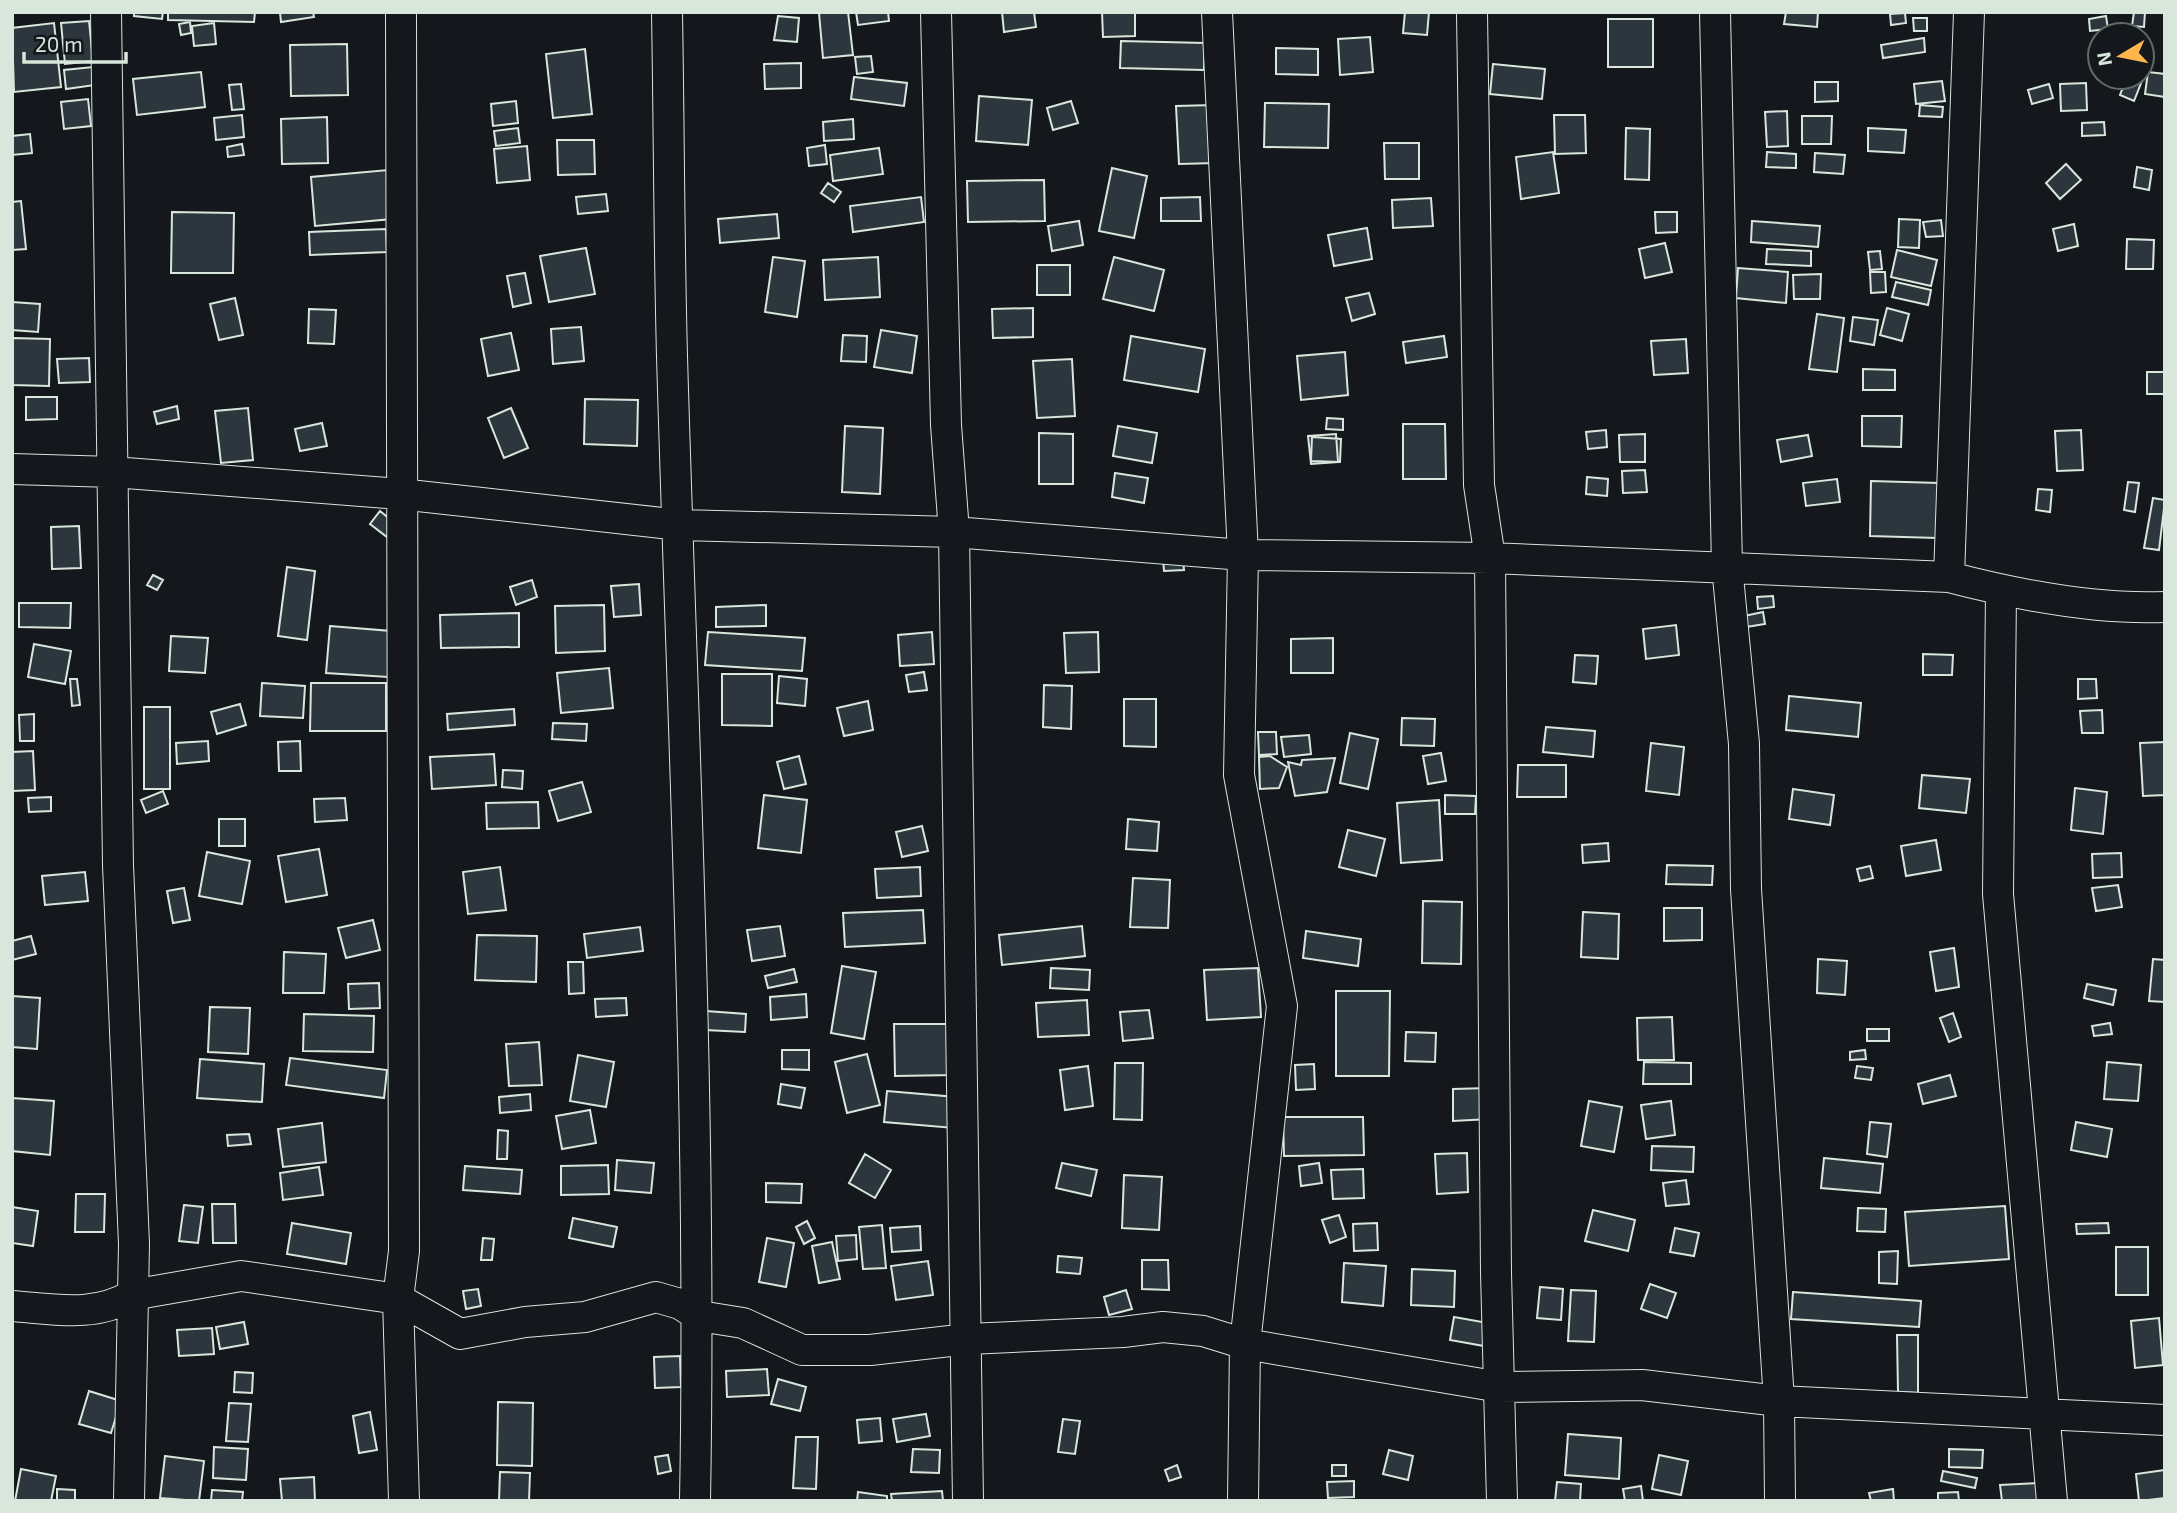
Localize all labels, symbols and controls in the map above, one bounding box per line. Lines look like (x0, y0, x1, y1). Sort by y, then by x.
scale bar (24, 21, 126, 65)
north arrow (2086, 21, 2156, 91)
text: 20 m (35, 31, 83, 56)
text: N (2091, 50, 2116, 68)

